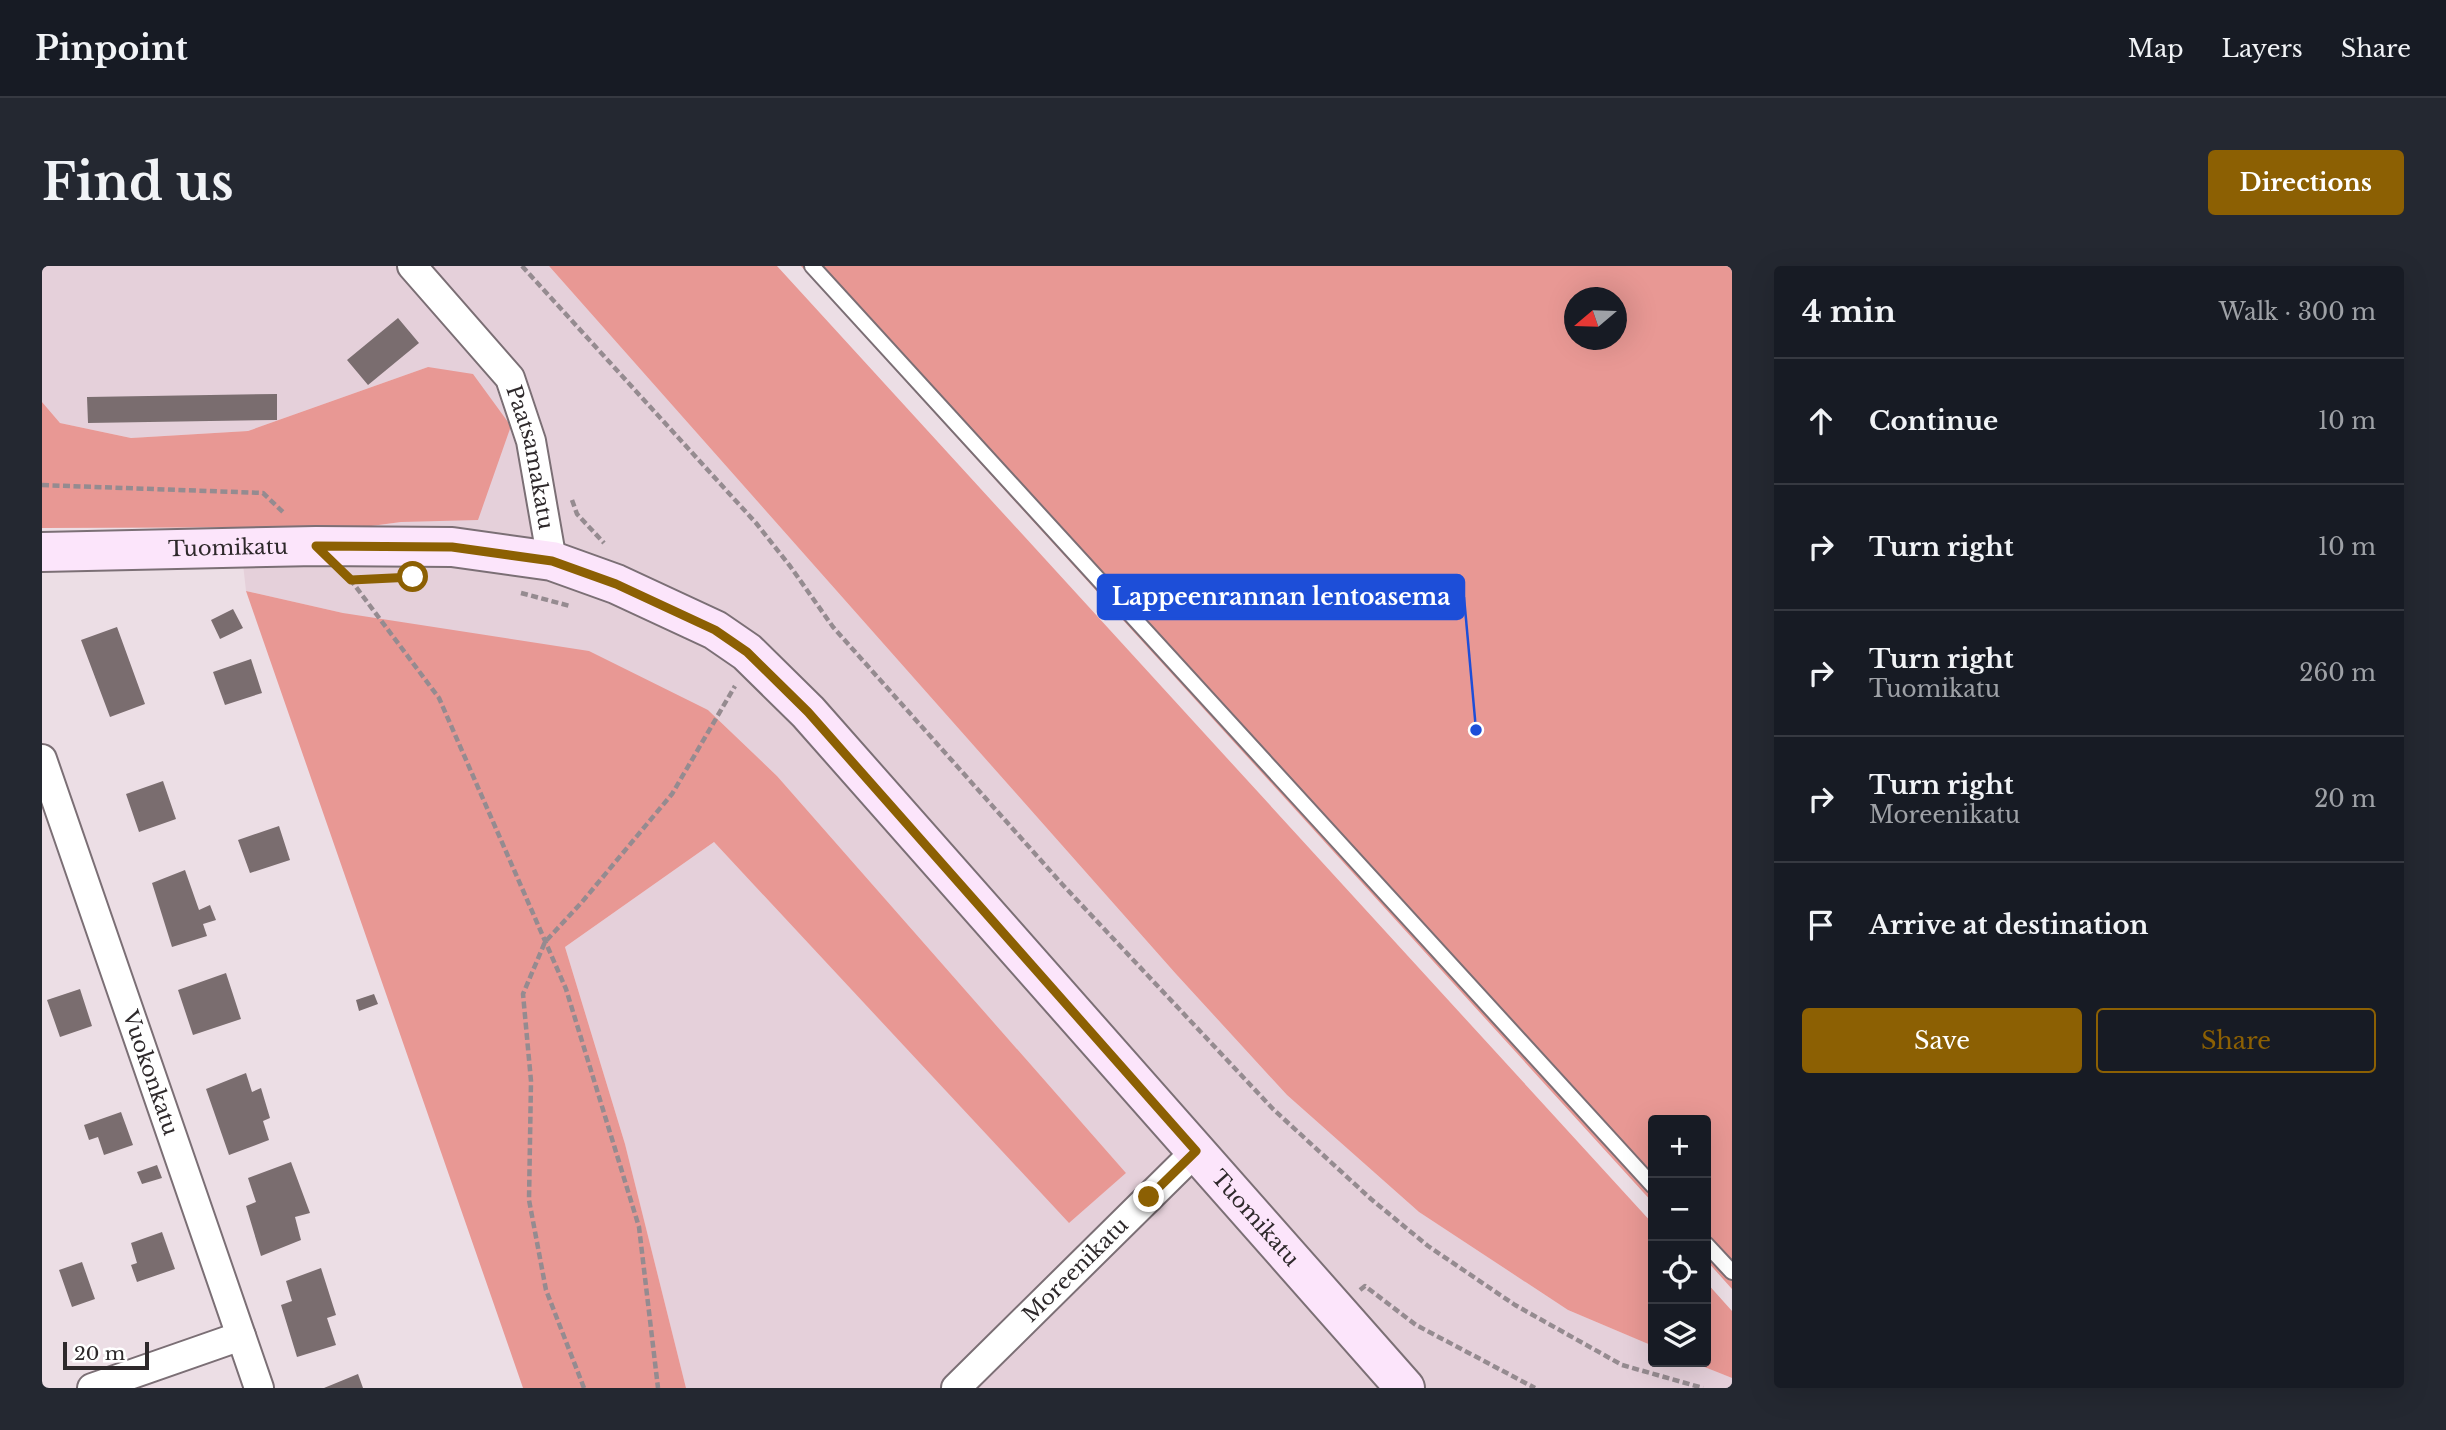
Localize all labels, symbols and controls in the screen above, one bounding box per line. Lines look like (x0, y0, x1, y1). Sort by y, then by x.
text: Pinpoint (35, 28, 188, 69)
text: Map (2128, 34, 2184, 63)
text: Layers (2222, 34, 2303, 63)
text: Share (2341, 34, 2411, 63)
button: Directions (2208, 150, 2404, 215)
text: Find us (42, 152, 234, 213)
north arrow (1564, 287, 1627, 350)
text: 4 min (1802, 293, 1896, 330)
text: Walk · 300 m (2219, 298, 2376, 326)
street label: Paatsamakatu (500, 382, 559, 531)
icon: ahead (1802, 402, 1840, 440)
text: Continue (1869, 405, 1998, 437)
text: 10 m (2318, 407, 2376, 435)
icon: right (1802, 528, 1840, 566)
text: Turn right (1869, 531, 2014, 563)
text: 10 m (2318, 533, 2376, 561)
street label: Tuomikatu (168, 534, 288, 562)
route start (397, 561, 428, 592)
callout: Lappeenrannan lentoasema (1098, 575, 1464, 619)
text: Lappeenrannan lentoasema (1112, 583, 1450, 611)
text: Turn right (1869, 643, 2014, 675)
icon: right (1802, 654, 1840, 692)
text: 260 m (2299, 659, 2376, 687)
text: Tuomikatu (1869, 675, 2000, 703)
text: Turn right (1869, 769, 2014, 801)
icon: right (1802, 780, 1840, 818)
text: 20 m (2314, 785, 2376, 813)
text: Moreenikatu (1869, 801, 2020, 829)
icon: arrive (1802, 906, 1840, 944)
text: Arrive at destination (1869, 909, 2149, 941)
street label: Vuokonkatu (116, 1006, 184, 1139)
button: Save (1802, 1008, 2082, 1073)
button: Share (2096, 1008, 2376, 1073)
map controls (1648, 1115, 1711, 1367)
button: + (1648, 1115, 1711, 1178)
street label: Tuomikatu (1206, 1165, 1304, 1272)
button: − (1648, 1178, 1711, 1241)
route end (1133, 1181, 1164, 1212)
street label: Moreenikatu (1017, 1212, 1134, 1328)
button: locate (1648, 1241, 1711, 1304)
button: layers (1648, 1304, 1711, 1367)
scale bar (63, 1339, 149, 1371)
text: 20 m (74, 1342, 125, 1365)

